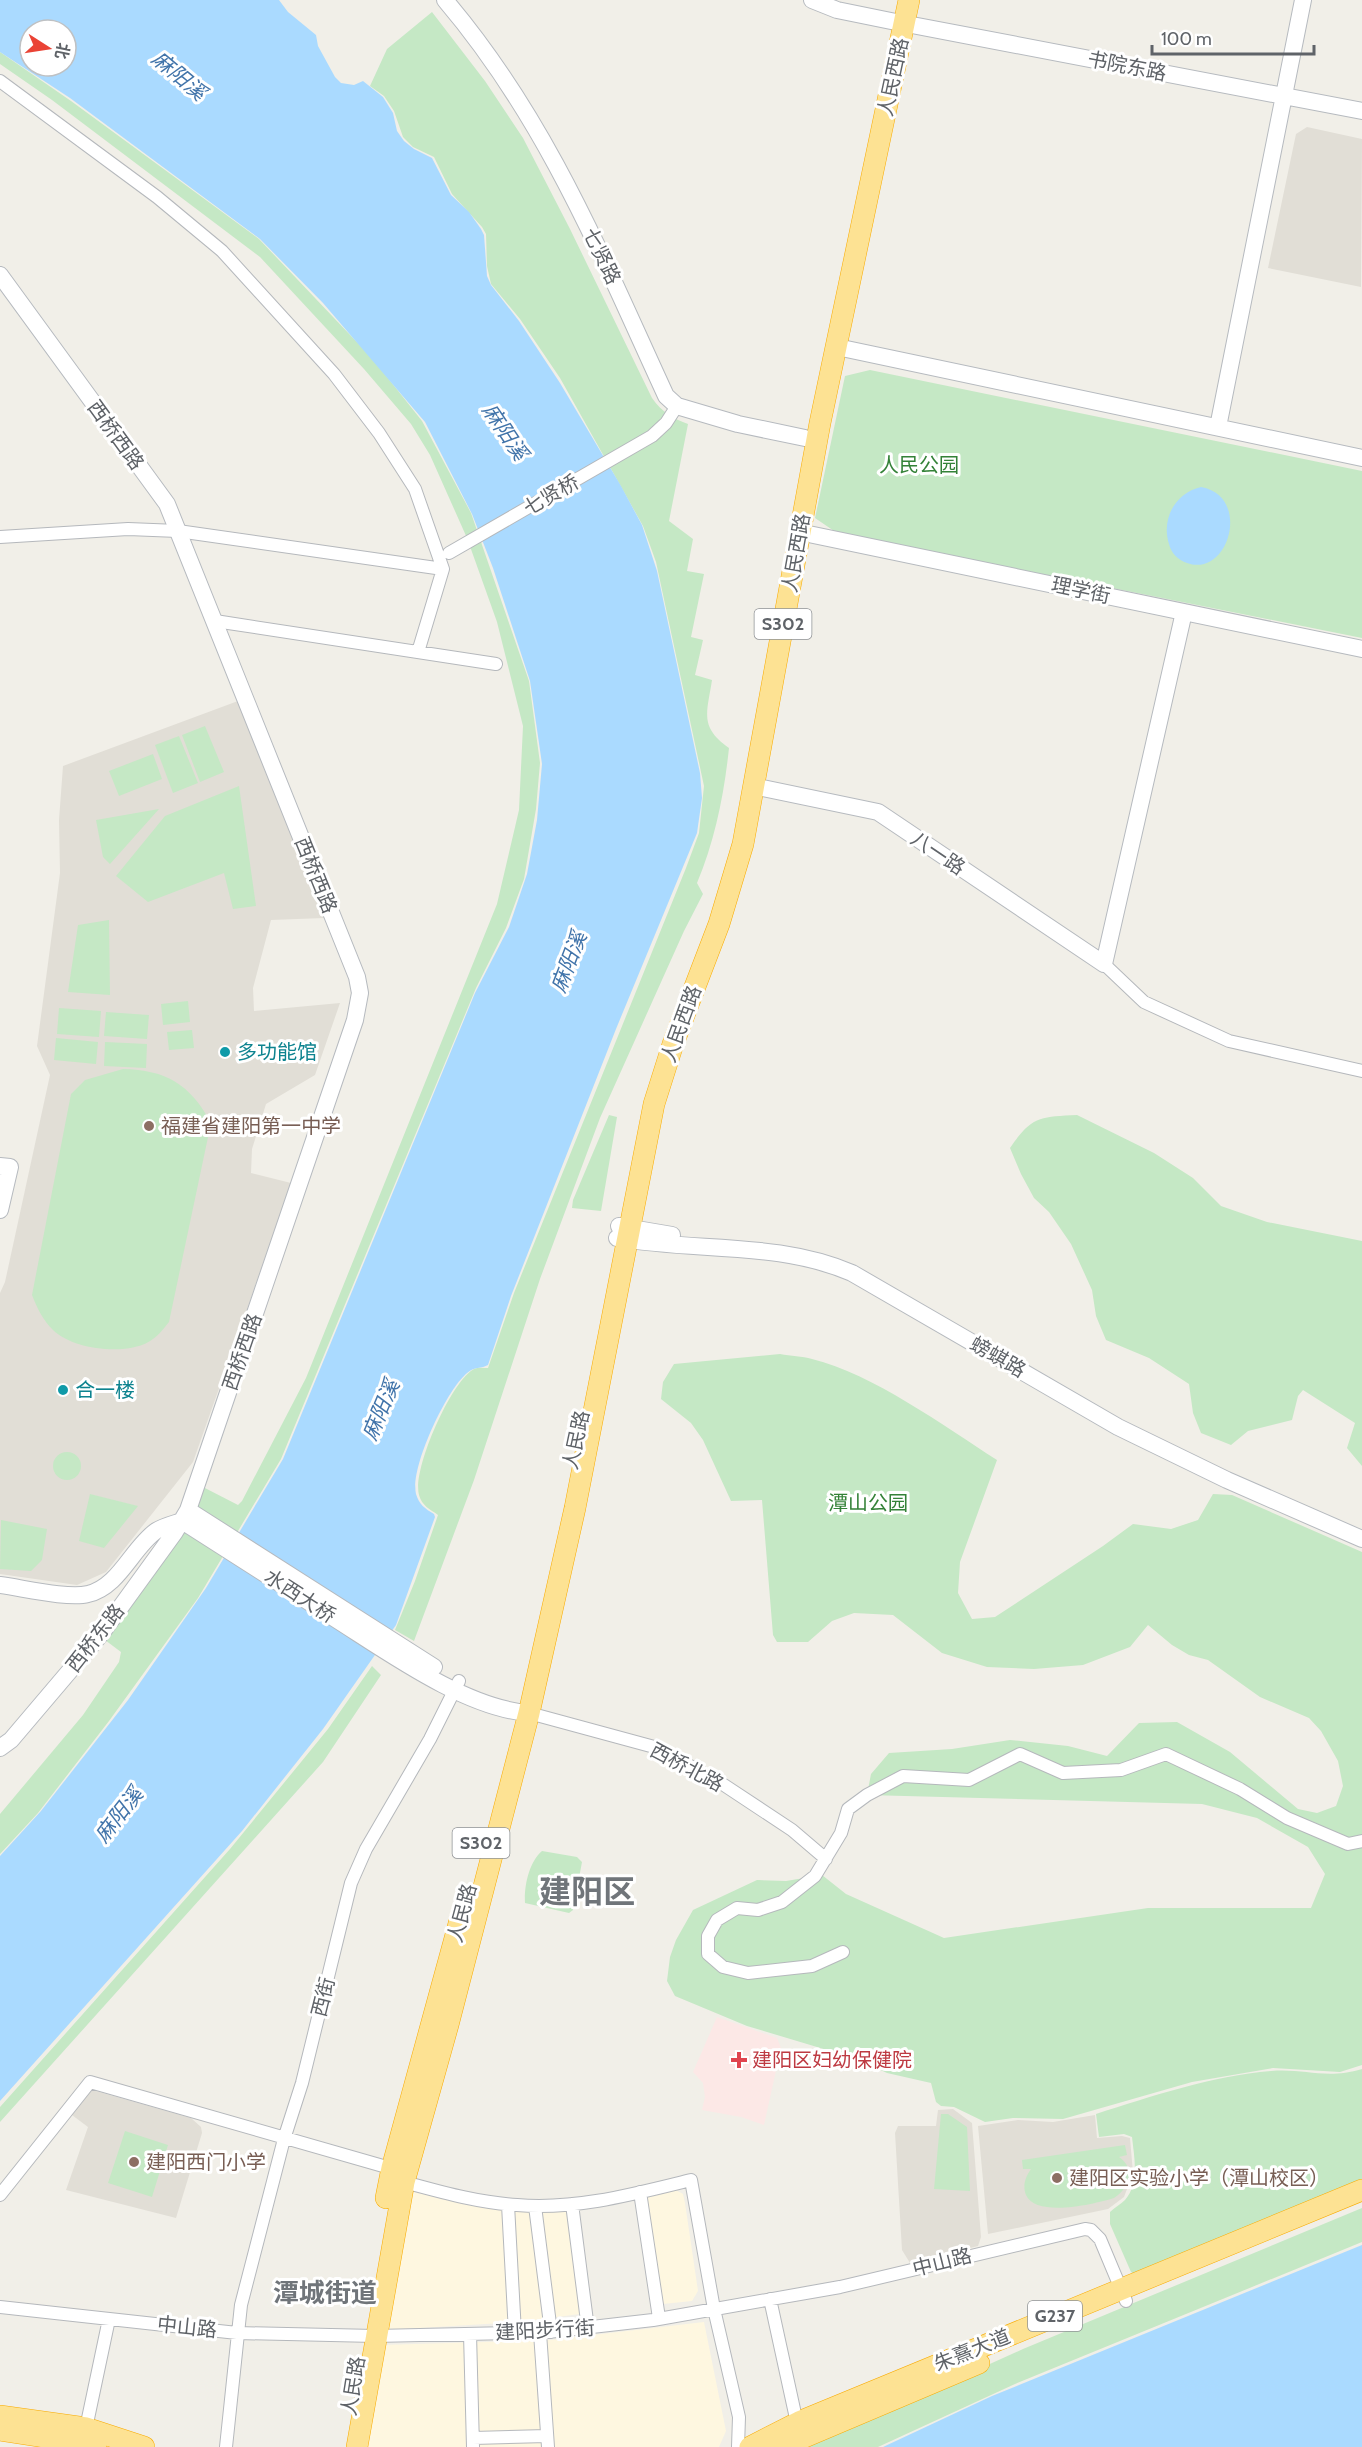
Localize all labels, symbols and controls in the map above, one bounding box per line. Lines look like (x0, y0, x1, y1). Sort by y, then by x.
north arrow (18, 18, 78, 78)
scale bar (1152, 18, 1314, 56)
text: 100 m (1161, 28, 1212, 50)
street label: 人民西路 (873, 35, 913, 119)
text: 北 (51, 41, 73, 61)
water label: 麻阳溪 (147, 46, 213, 107)
street label: 书院东路 (1085, 47, 1169, 85)
street label: 七贤路 (578, 224, 626, 288)
street label: 西桥西路 (83, 396, 149, 474)
water label: 麻阳溪 (477, 399, 535, 466)
park label: 人民公园 (879, 453, 959, 477)
street label: 七贤桥 (519, 470, 583, 520)
street label: 人民西路 (777, 512, 815, 594)
street label: 理学街 (1049, 572, 1113, 608)
road number: S302 (754, 609, 812, 639)
street label: 八一路 (906, 826, 970, 880)
street label: 西桥西路 (290, 833, 342, 917)
water label: 麻阳溪 (546, 926, 592, 996)
street label: 人民西路 (656, 982, 706, 1066)
place label: 多功能馆 (237, 1040, 317, 1064)
marker: 多功能馆 (218, 1045, 232, 1059)
place label: 福建省建阳第一中学 (161, 1114, 341, 1138)
marker: 福建省建阳第一中学 (142, 1119, 156, 1133)
street label: 西桥西路 (218, 1310, 266, 1394)
street label: 螃蜞路 (966, 1332, 1030, 1382)
water label: 麻阳溪 (357, 1374, 405, 1444)
place label: 合一楼 (75, 1378, 135, 1402)
marker: 合一楼 (56, 1383, 70, 1397)
street label: 人民路 (558, 1408, 594, 1472)
park label: 潭山公园 (828, 1491, 908, 1515)
street label: 水西大桥 (260, 1564, 340, 1628)
street label: 西桥东路 (61, 1599, 129, 1677)
street label: 西桥北路 (646, 1738, 728, 1796)
water label: 麻阳溪 (89, 1781, 149, 1847)
road number: S302 (452, 1828, 510, 1858)
district label: 建阳区 (539, 1872, 635, 1911)
street label: 人民路 (443, 1881, 481, 1945)
street label: 西街 (307, 1975, 339, 2019)
place label: 建阳区妇幼保健院 (752, 2048, 912, 2072)
marker: 建阳区妇幼保健院 (730, 2051, 748, 2069)
place label: 建阳西门小学 (146, 2150, 266, 2174)
marker: 建阳西门小学 (127, 2155, 141, 2169)
place label: 建阳区实验小学（潭山校区） (1069, 2166, 1329, 2190)
marker: 建阳区实验小学（潭山校区） (1050, 2171, 1064, 2185)
street label: 中山路 (910, 2243, 974, 2281)
district label: 潭城街道 (273, 2277, 377, 2309)
road number: G237 (1028, 2301, 1082, 2331)
street label: 中山路 (156, 2312, 218, 2342)
street label: 建阳步行街 (494, 2315, 596, 2345)
street label: 朱熹大道 (930, 2324, 1014, 2376)
street label: 人民路 (336, 2354, 370, 2418)

